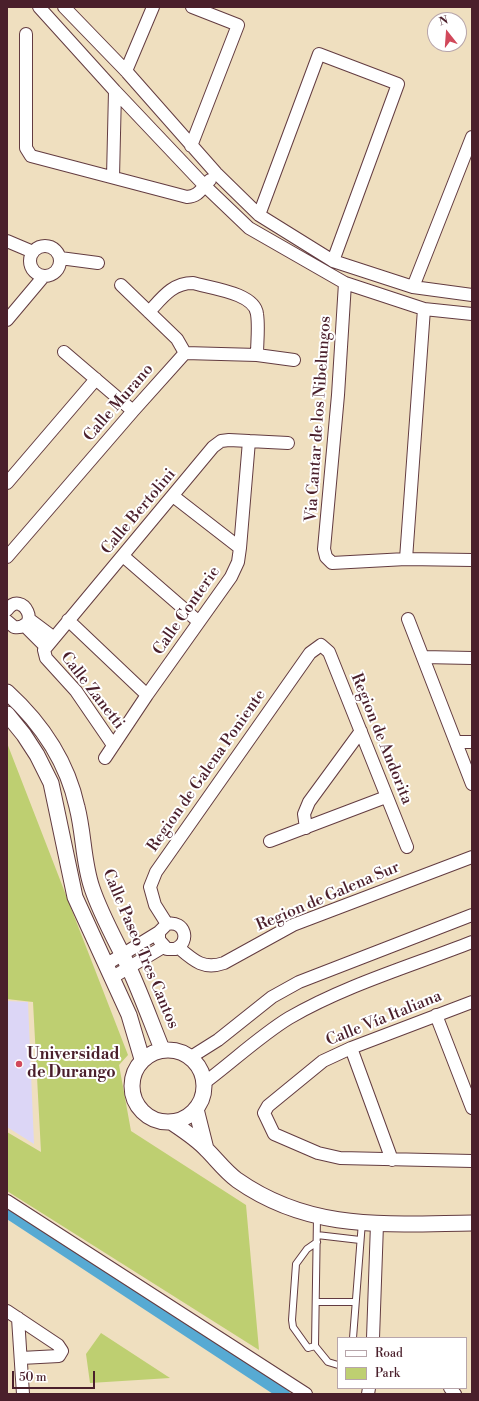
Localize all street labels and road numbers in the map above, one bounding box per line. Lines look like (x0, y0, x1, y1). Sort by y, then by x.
street label: Via Cantar de los Nibelungos (302, 315, 336, 523)
street label: Calle Murano (80, 360, 158, 446)
street label: Calle Bertolini (98, 465, 180, 559)
street label: Calle Conterie (149, 563, 225, 659)
street label: Calle Zanetti (56, 649, 128, 733)
street label: Region de Andorita (346, 671, 416, 807)
street label: Region de Galena Poniente (144, 686, 270, 856)
street label: Region de Galena Sur (254, 858, 402, 936)
street label: Calle Paseo Tres Cantos (98, 866, 182, 1032)
street label: Calle Vía Italiana (323, 987, 445, 1051)

